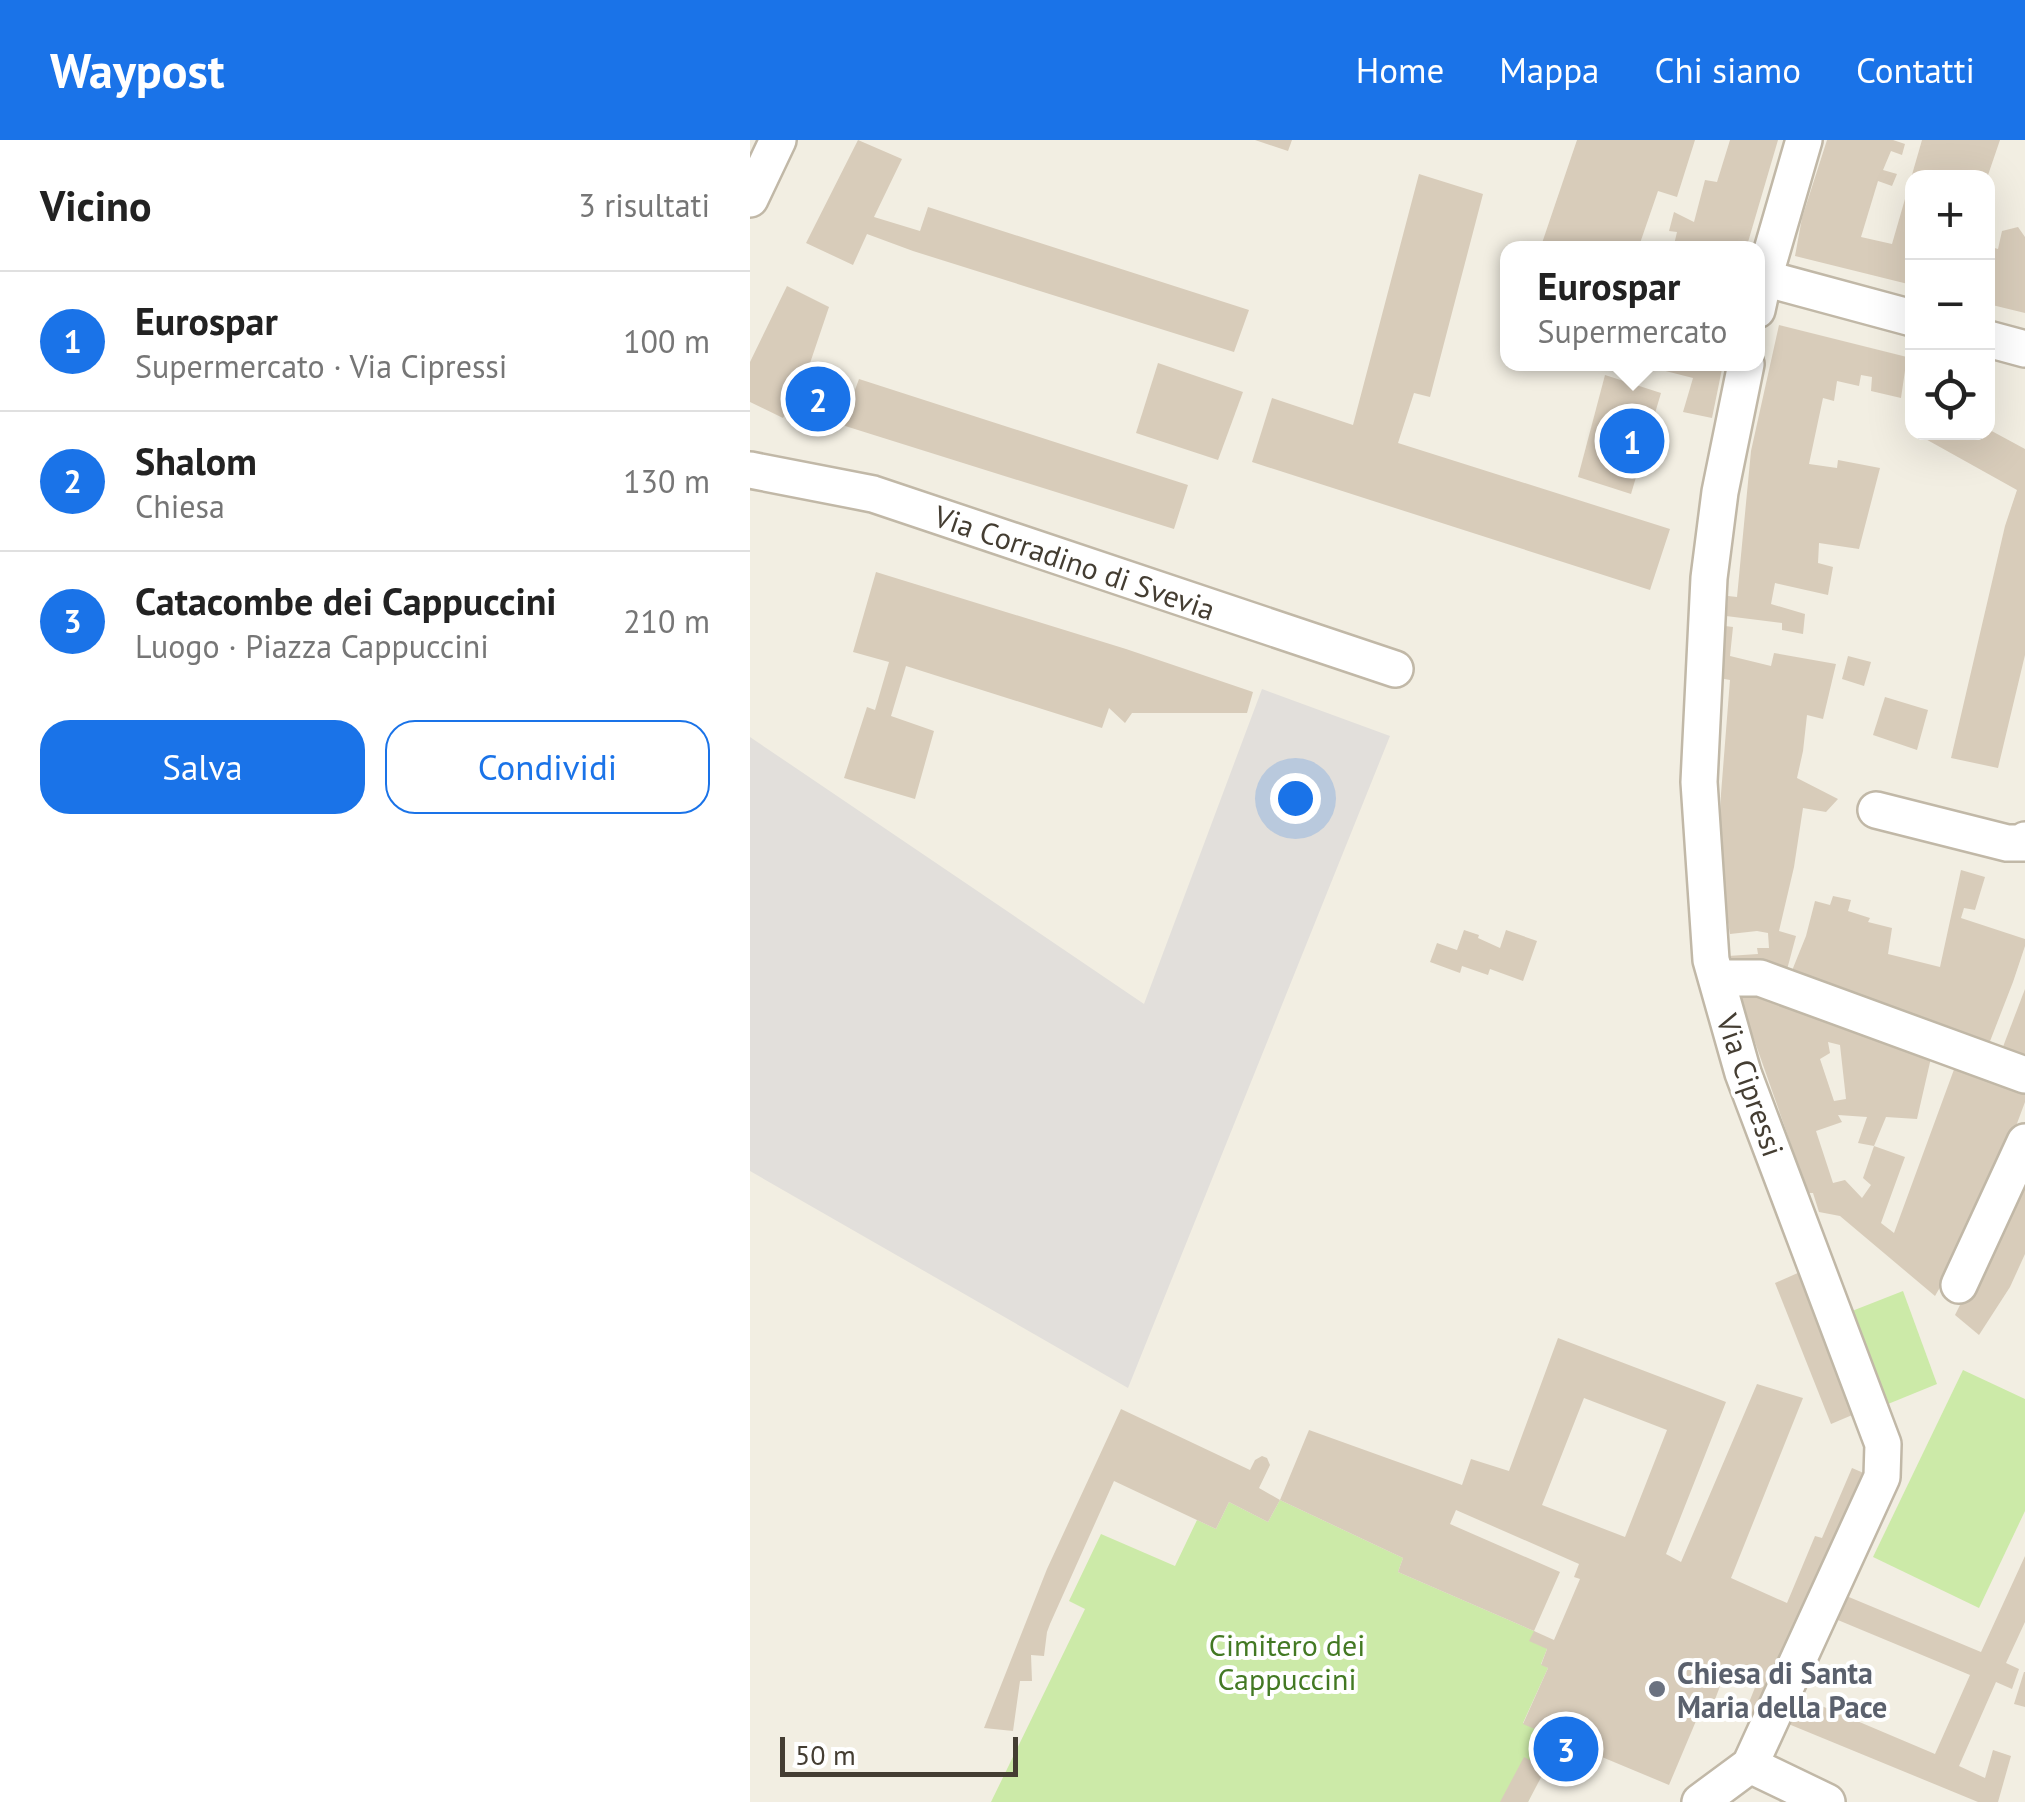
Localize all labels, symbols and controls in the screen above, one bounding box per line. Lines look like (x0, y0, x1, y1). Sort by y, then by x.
text: Waypost (50, 39, 225, 101)
text: Home (1356, 47, 1444, 93)
text: Mappa (1499, 47, 1599, 93)
text: Chi siamo (1654, 47, 1801, 93)
text: Contatti (1856, 47, 1975, 93)
map controls (1905, 170, 1995, 440)
button: + (1905, 170, 1995, 260)
text: Vicino (40, 178, 152, 233)
text: 3 risultati (578, 184, 710, 226)
popup (1500, 241, 1765, 371)
button: − (1905, 260, 1995, 350)
text: Eurospar (1538, 261, 1680, 310)
text: Eurospar (135, 296, 278, 345)
text: Supermercato (1538, 310, 1727, 352)
text: 1 (63, 320, 82, 362)
text: 100 m (623, 320, 710, 362)
text: Supermercato · Via Cipressi (135, 345, 507, 387)
button: locate (1905, 350, 1995, 440)
pin: 2 (786, 362, 850, 436)
pin: 1 (1600, 404, 1664, 478)
text: Shalom (135, 436, 257, 485)
text: 2 (63, 460, 82, 502)
text: 130 m (623, 460, 710, 502)
text: Chiesa (135, 485, 225, 527)
street label: Via Corradino di Svevia (929, 495, 1220, 628)
text: Catacombe dei Cappuccini (135, 576, 557, 625)
text: 3 (63, 600, 82, 642)
text: 210 m (623, 600, 710, 642)
text: Luogo · Piazza Cappuccini (135, 625, 489, 667)
button: Salva (40, 720, 365, 814)
button: Condividi (385, 720, 710, 814)
your location (1270, 773, 1321, 824)
street label: Via Cipressi (1708, 1008, 1794, 1161)
park label: Cimitero dei Cappuccini (1209, 1625, 1365, 1698)
place label: Chiesa di Santa Maria della Pace (1677, 1653, 1887, 1726)
marker: Chiesa di Santa Maria della Pace (1646, 1678, 1668, 1700)
pin: 3 (1534, 1712, 1598, 1786)
scale bar (780, 1732, 1018, 1776)
text: 50 m (795, 1736, 856, 1773)

